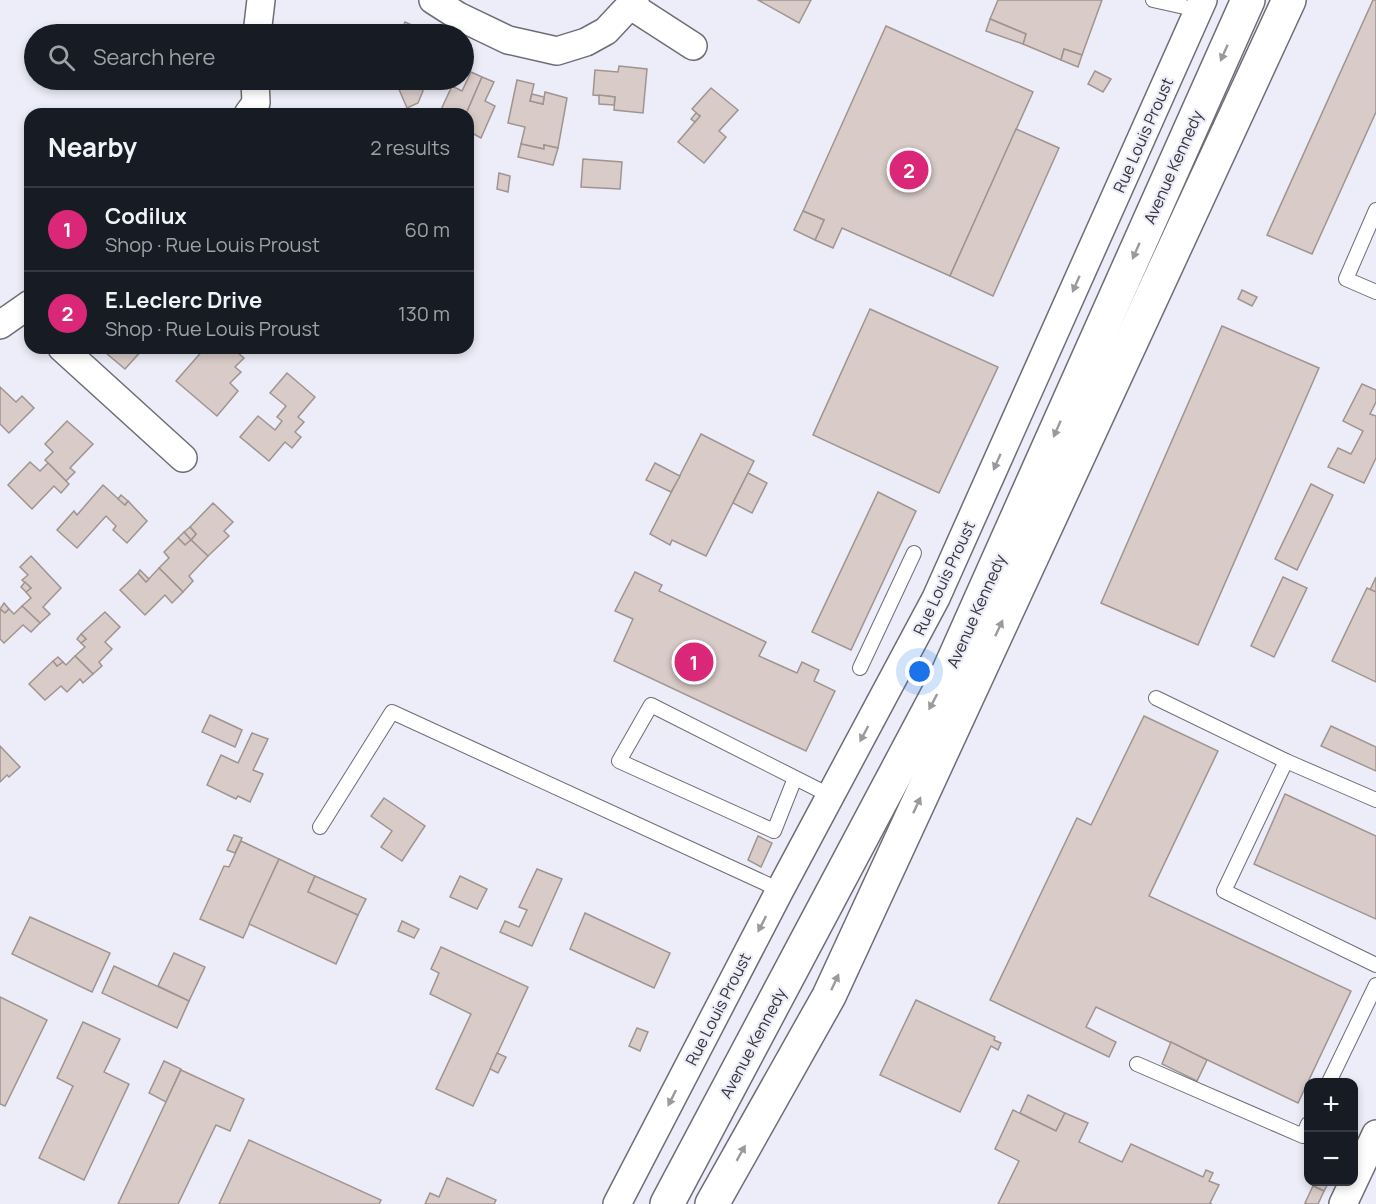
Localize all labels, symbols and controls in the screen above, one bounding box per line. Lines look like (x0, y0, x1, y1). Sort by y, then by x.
search box (24, 24, 474, 90)
icon: search (45, 41, 78, 74)
text: Search here (93, 42, 215, 72)
one-way arrow (1219, 45, 1229, 63)
street label: Rue Louis Proust (1108, 74, 1178, 196)
street label: Avenue Kennedy (1138, 106, 1208, 227)
text: Nearby (48, 129, 137, 165)
text: 2 results (370, 134, 450, 161)
pin: 2 (890, 148, 928, 192)
text: Codilux (105, 201, 187, 231)
text: 1 (63, 216, 72, 243)
text: 60 m (404, 216, 450, 243)
text: Shop · Rue Louis Proust (105, 231, 320, 258)
one-way arrow (1131, 242, 1141, 260)
one-way arrow (1072, 275, 1081, 292)
text: E.Leclerc Drive (105, 285, 262, 315)
text: 2 (62, 300, 73, 327)
text: 130 m (398, 300, 450, 327)
text: Shop · Rue Louis Proust (105, 315, 320, 342)
one-way arrow (1052, 420, 1061, 437)
one-way arrow (992, 453, 1002, 471)
street label: Rue Louis Proust (908, 517, 980, 639)
street label: Avenue Kennedy (941, 550, 1011, 671)
one-way arrow (994, 620, 1003, 637)
pin: 1 (674, 640, 714, 684)
your location (905, 657, 934, 686)
one-way arrow (929, 694, 938, 711)
one-way arrow (859, 726, 869, 743)
one-way arrow (912, 797, 921, 814)
one-way arrow (757, 916, 767, 933)
street label: Rue Louis Proust (680, 949, 756, 1069)
one-way arrow (830, 973, 840, 991)
street label: Avenue Kennedy (715, 983, 792, 1102)
map controls (1304, 1078, 1358, 1186)
button: + (1304, 1078, 1358, 1132)
one-way arrow (668, 1089, 677, 1106)
button: − (1304, 1132, 1358, 1186)
one-way arrow (736, 1144, 746, 1161)

